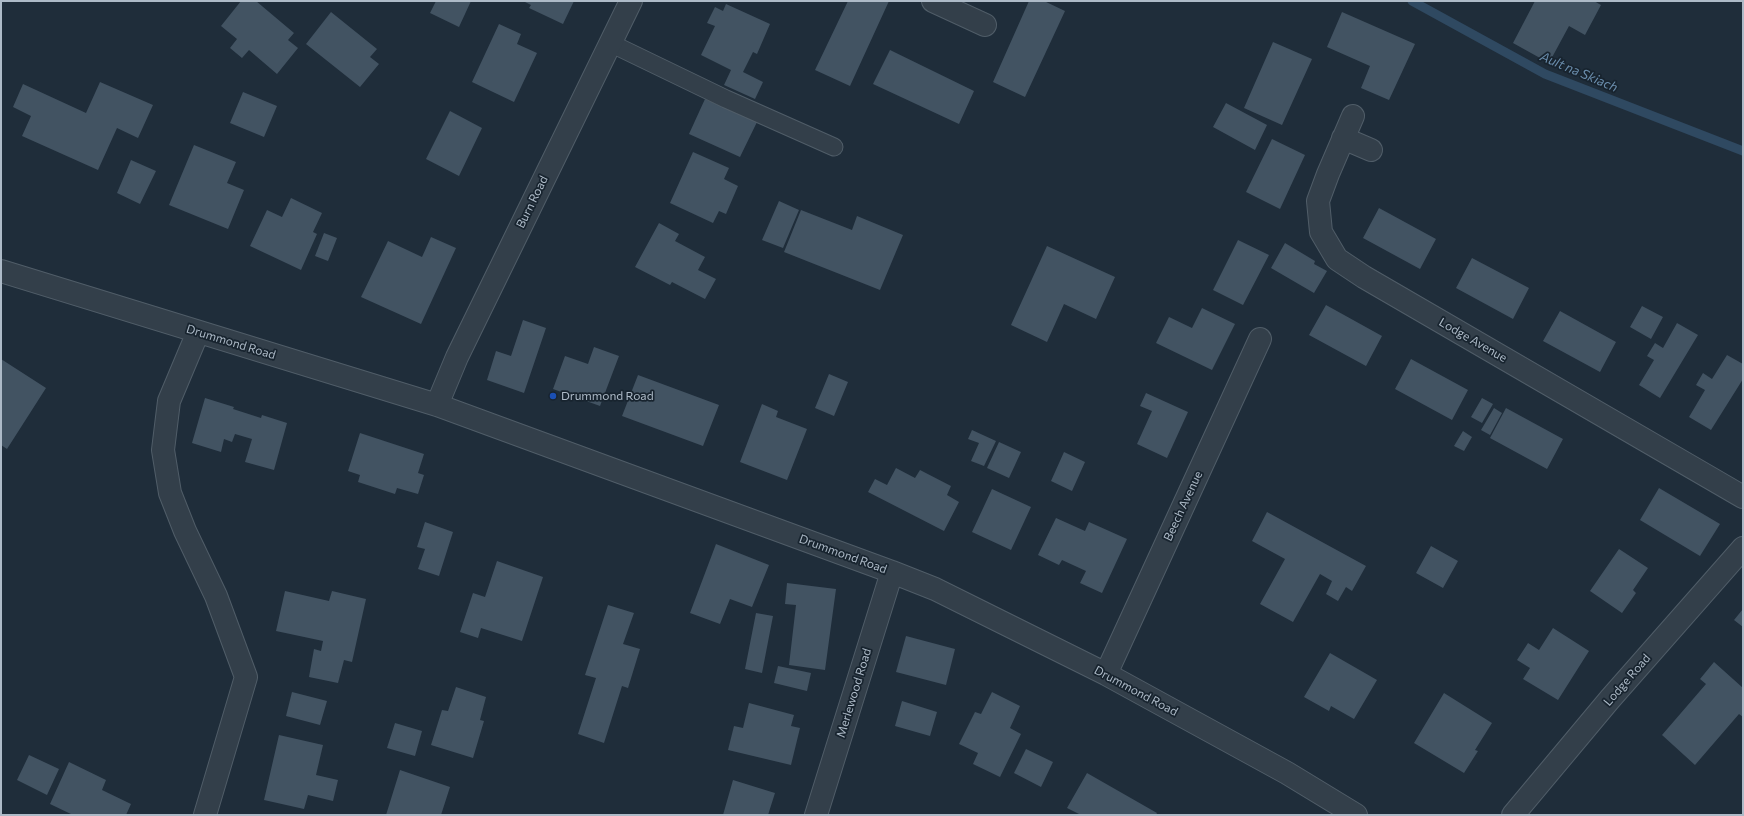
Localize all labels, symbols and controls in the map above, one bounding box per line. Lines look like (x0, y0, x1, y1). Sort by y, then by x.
water label: Ault na Skiach (1538, 49, 1620, 95)
street label: Burn Road (513, 173, 551, 231)
street label: Lodge Avenue (1436, 315, 1510, 365)
street label: Drummond Road (185, 322, 277, 362)
place label: Drummond Road (561, 389, 654, 403)
marker: Drummond Road (548, 391, 558, 401)
street label: Beech Avenue (1161, 469, 1205, 543)
street label: Drummond Road (797, 531, 889, 577)
street label: Merlewood Road (834, 647, 874, 739)
street label: Lodge Road (1601, 651, 1653, 709)
street label: Drummond Road (1092, 663, 1180, 719)

